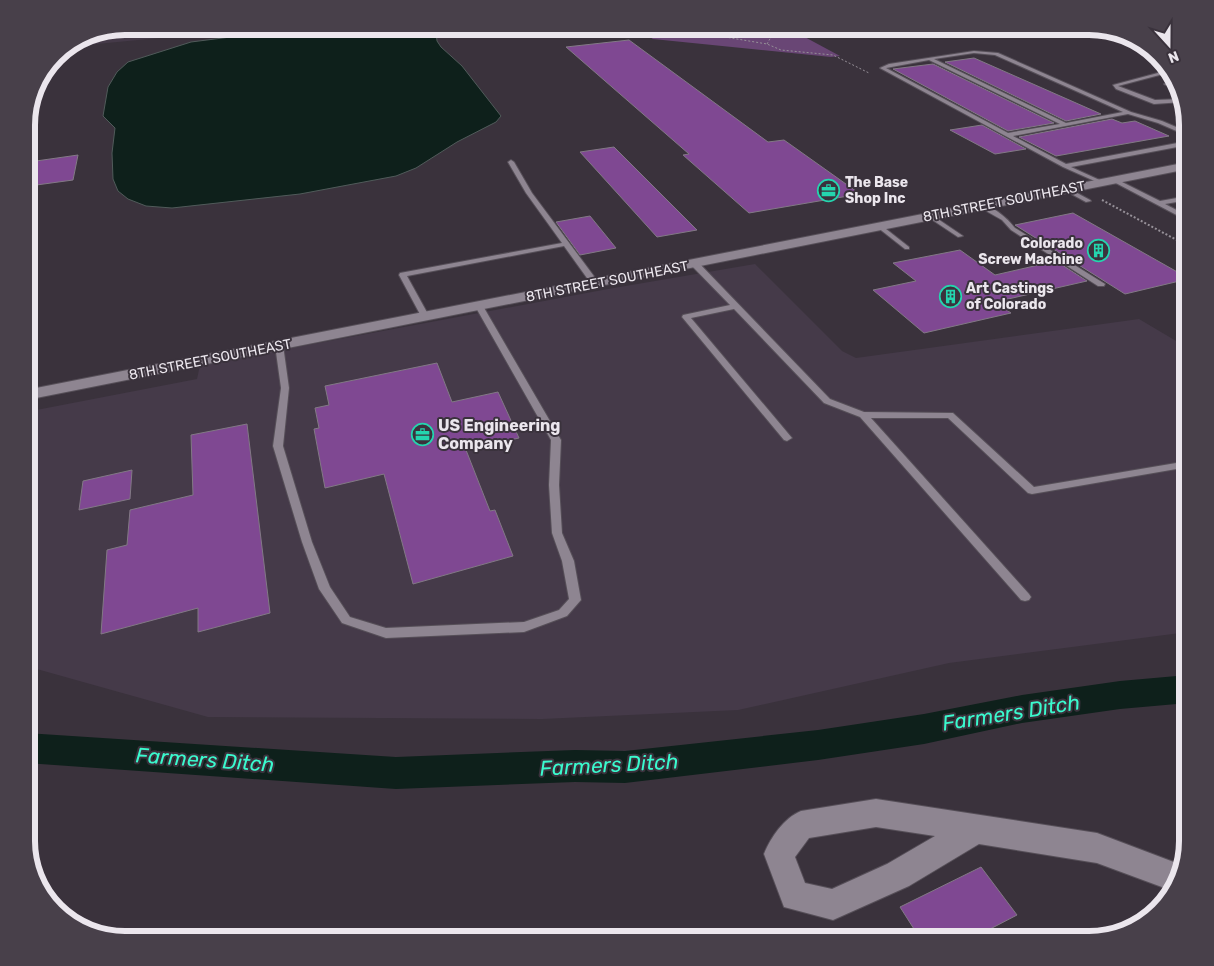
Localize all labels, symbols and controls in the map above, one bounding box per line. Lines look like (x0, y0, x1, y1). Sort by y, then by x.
north arrow (1144, 20, 1194, 70)
text: N (1166, 47, 1181, 66)
place label: The Base Shop Inc (845, 174, 908, 207)
street label: 8TH STREET SOUTHEAST (921, 177, 1087, 226)
office icon: The Base Shop Inc (817, 178, 841, 202)
place label: Colorado Screw Machine (978, 235, 1083, 268)
building icon: Colorado Screw Machine (1087, 239, 1111, 263)
street label: 8TH STREET SOUTHEAST (524, 257, 690, 306)
place label: Art Castings of Colorado (966, 280, 1054, 313)
building icon: Art Castings of Colorado (938, 284, 962, 308)
street label: 8TH STREET SOUTHEAST (127, 335, 293, 384)
place label: US Engineering Company (438, 416, 560, 453)
office icon: US Engineering Company (410, 422, 434, 446)
water label: Farmers Ditch (940, 689, 1082, 736)
water label: Farmers Ditch (135, 742, 275, 777)
water label: Farmers Ditch (539, 748, 679, 781)

